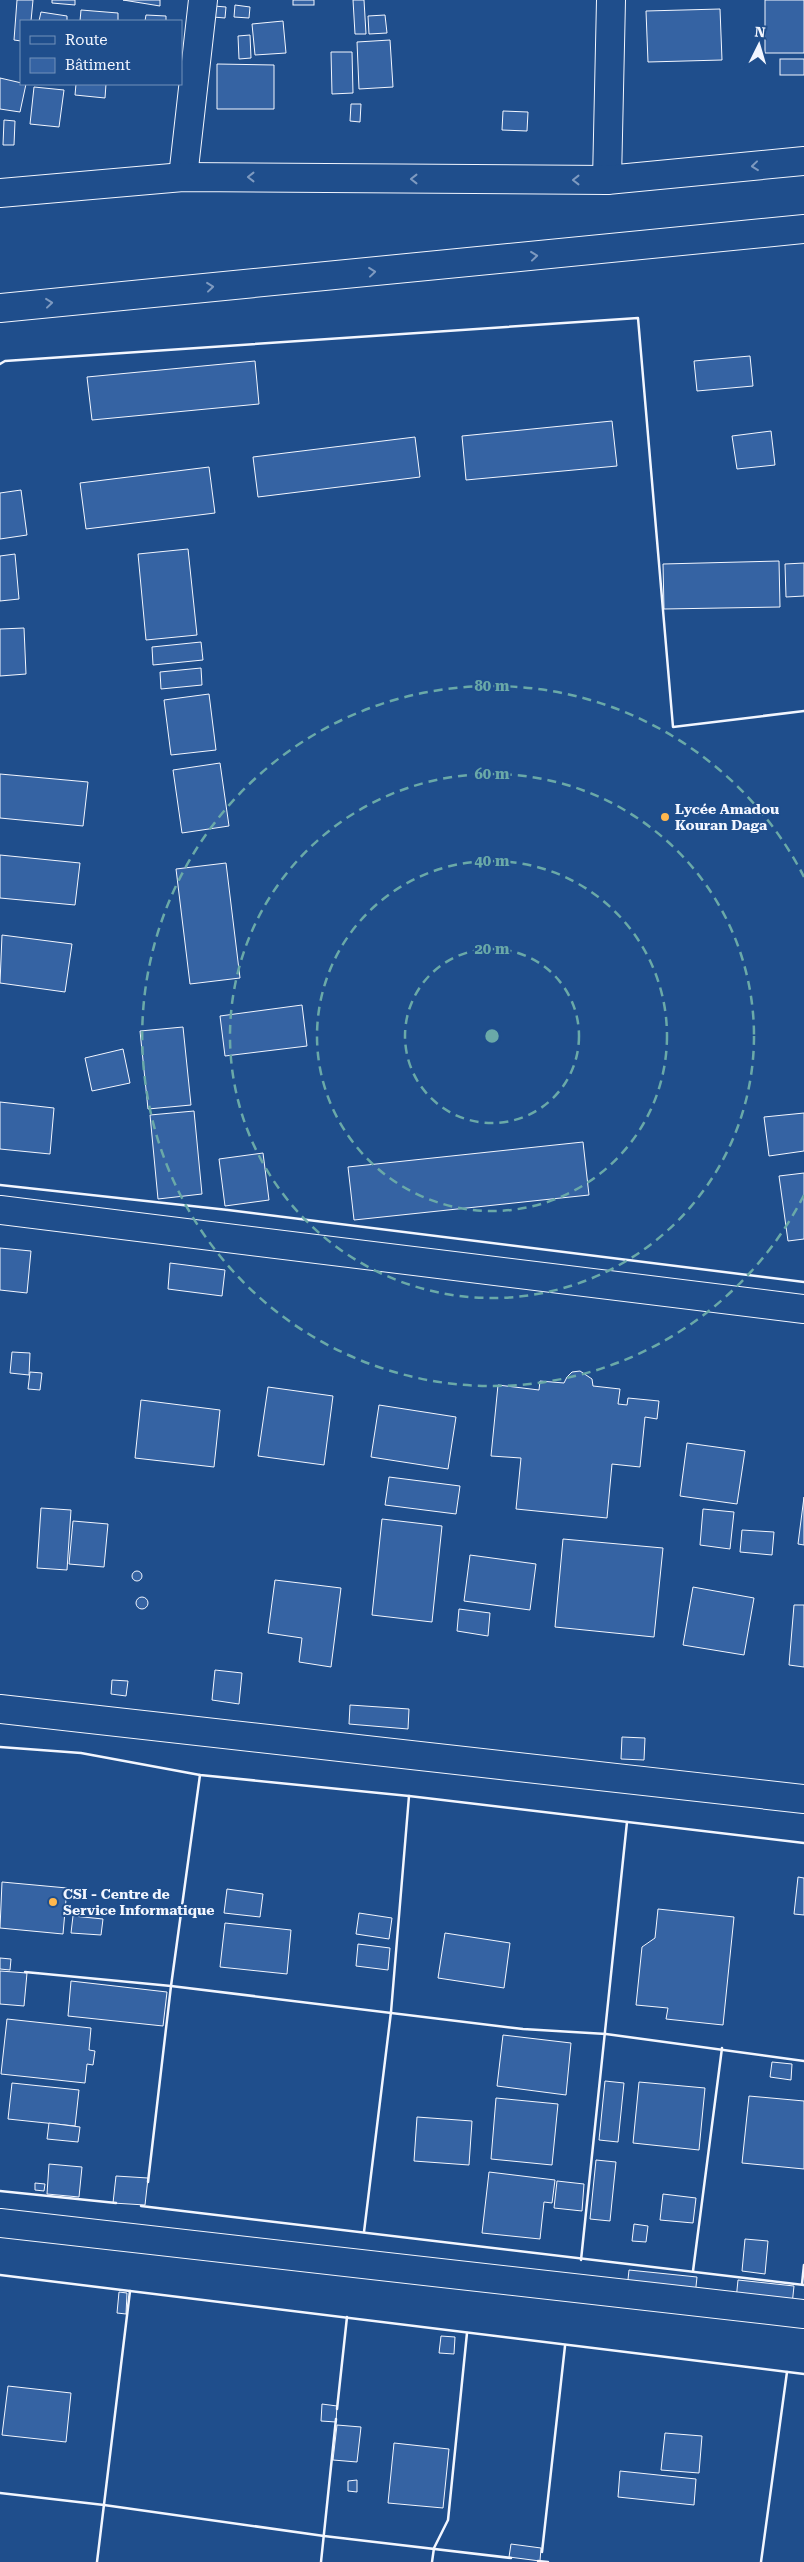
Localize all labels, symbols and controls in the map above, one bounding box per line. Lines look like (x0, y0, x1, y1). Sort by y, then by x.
legend (20, 20, 182, 85)
north arrow (734, 20, 784, 70)
text: N (754, 24, 766, 41)
text: Route (65, 31, 107, 49)
text: Bâtiment (65, 56, 131, 74)
one-way arrow (751, 160, 759, 171)
one-way arrow (247, 172, 254, 182)
one-way arrow (409, 174, 417, 184)
one-way arrow (572, 175, 580, 185)
one-way arrow (530, 251, 538, 262)
one-way arrow (368, 266, 376, 277)
one-way arrow (207, 282, 215, 293)
one-way arrow (45, 298, 53, 309)
text: 80 m (474, 677, 510, 695)
text: 60 m (474, 765, 510, 783)
place label: Lycée Amadou Kouran Daga (675, 801, 779, 833)
marker: Lycée Amadou Kouran Daga (659, 811, 671, 823)
text: 40 m (474, 852, 510, 870)
text: 20 m (474, 940, 510, 958)
centre of rings (483, 1027, 501, 1045)
place label: CSI - Centre de Service Informatique (63, 1886, 214, 1918)
marker: CSI - Centre de Service Informatique (47, 1896, 59, 1908)

